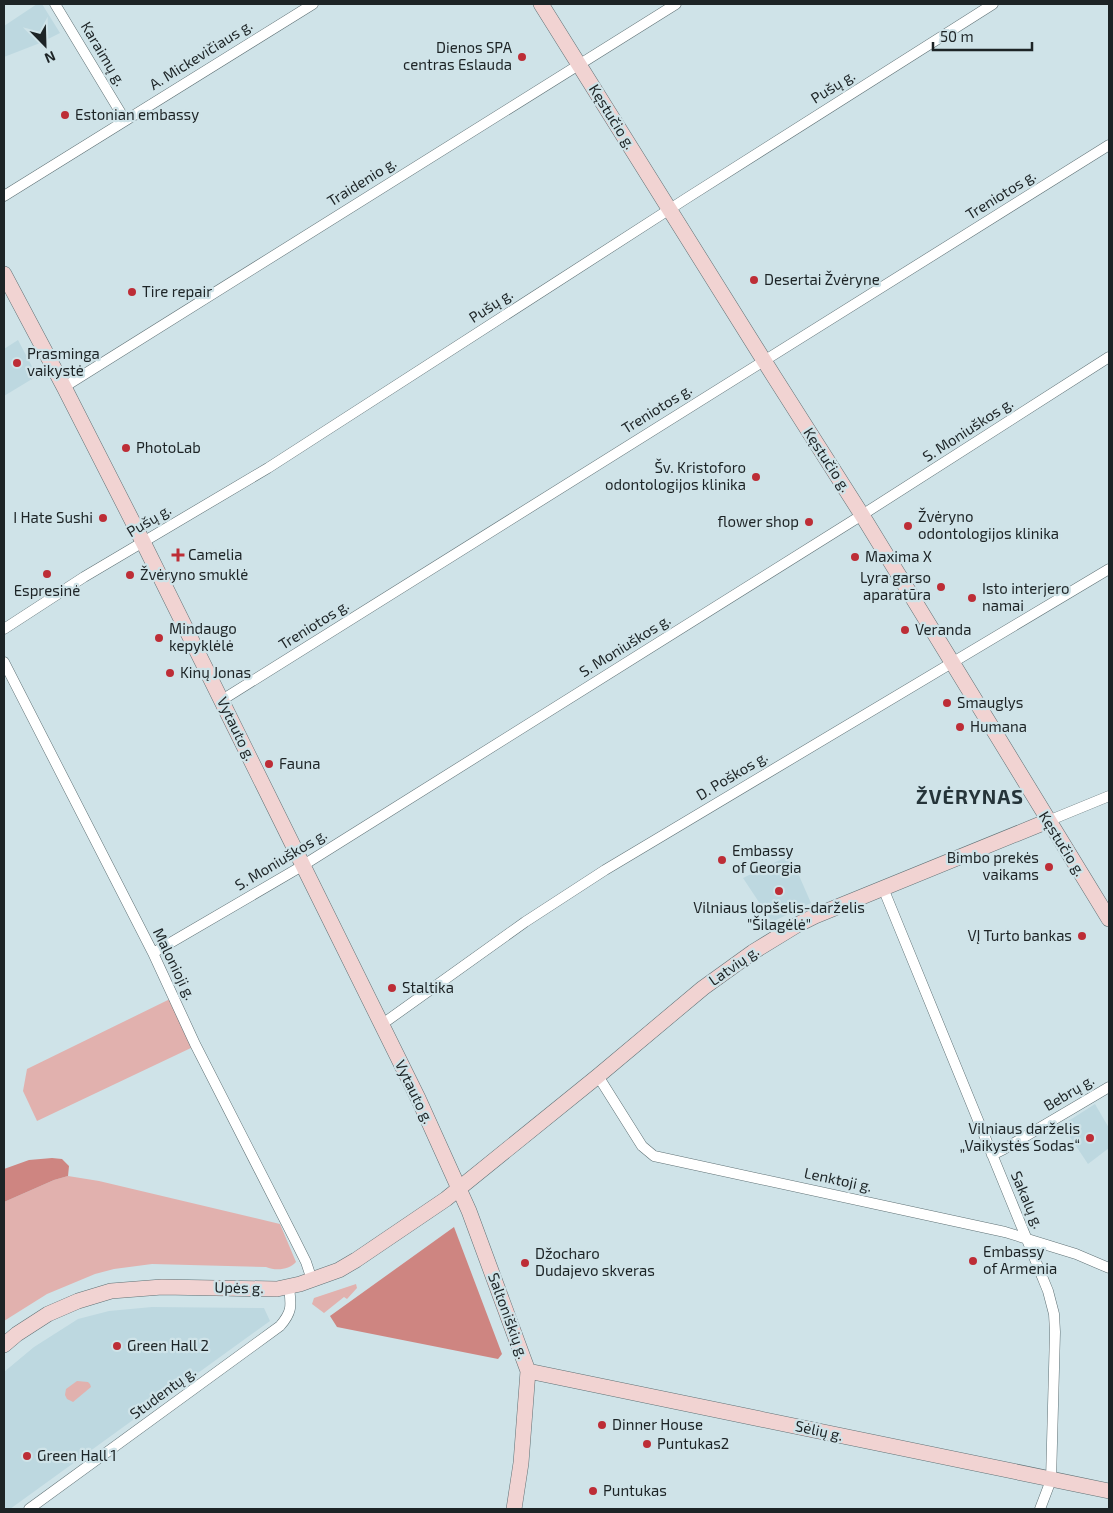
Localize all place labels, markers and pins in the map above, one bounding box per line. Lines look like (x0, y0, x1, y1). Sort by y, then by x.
place label: Dienos SPA centras Eslauda (403, 38, 513, 73)
marker: Dienos SPA centras Eslauda (516, 51, 528, 63)
place label: Estonian embassy (75, 105, 199, 123)
marker: Estonian embassy (59, 109, 71, 121)
place label: Desertai Žvėryne (764, 270, 880, 288)
marker: Desertai Žvėryne (748, 274, 760, 286)
place label: Tire repair (142, 282, 212, 300)
marker: Tire repair (126, 286, 138, 298)
place label: Prasminga vaikystė (27, 344, 100, 379)
marker: Prasminga vaikystė (11, 357, 23, 369)
place label: PhotoLab (136, 438, 201, 456)
marker: PhotoLab (120, 442, 132, 454)
place label: Šv. Kristoforo odontologijos klinika (605, 458, 746, 494)
marker: Šv. Kristoforo odontologijos klinika (750, 471, 762, 483)
place label: Žvėryno odontologijos klinika (918, 507, 1059, 543)
place label: I Hate Sushi (13, 508, 93, 526)
marker: I Hate Sushi (97, 512, 109, 524)
place label: flower shop (718, 512, 799, 530)
marker: flower shop (803, 516, 815, 528)
marker: Žvėryno odontologijos klinika (902, 520, 914, 532)
place label: Camelia (188, 545, 242, 563)
place label: Maxima X (865, 547, 932, 565)
marker: Camelia (172, 549, 184, 561)
marker: Maxima X (849, 551, 861, 563)
place label: Žvėryno smuklė (140, 565, 248, 583)
marker: Espresinė (41, 568, 53, 580)
place label: Lyra garso aparatūra (860, 568, 931, 603)
marker: Žvėryno smuklė (124, 569, 136, 581)
place label: Isto interjero namai (982, 579, 1070, 614)
place label: Espresinė (14, 581, 80, 599)
marker: Lyra garso aparatūra (935, 581, 947, 593)
marker: Isto interjero namai (966, 592, 978, 604)
place label: Mindaugo kepyklėlė (169, 619, 237, 654)
place label: Veranda (915, 620, 971, 638)
marker: Veranda (899, 624, 911, 636)
marker: Mindaugo kepyklėlė (153, 632, 165, 644)
place label: Kinų Jonas (180, 663, 251, 681)
marker: Kinų Jonas (164, 667, 176, 679)
place label: Smauglys (957, 693, 1023, 711)
marker: Smauglys (941, 697, 953, 709)
place label: Humana (970, 717, 1027, 735)
marker: Humana (954, 721, 966, 733)
place label: Fauna (279, 754, 320, 772)
marker: Fauna (263, 758, 275, 770)
place label: Embassy of Georgia (732, 841, 802, 876)
place label: Bimbo prekės vaikams (947, 848, 1039, 883)
marker: Embassy of Georgia (716, 854, 728, 866)
marker: Bimbo prekės vaikams (1043, 861, 1055, 873)
marker: Vilniaus lopšelis-darželis "Šilagėlė" (773, 885, 785, 897)
place label: Vilniaus lopšelis-darželis "Šilagėlė" (693, 898, 865, 933)
place label: VĮ Turto bankas (967, 926, 1072, 944)
marker: VĮ Turto bankas (1076, 930, 1088, 942)
place label: Staltika (402, 978, 454, 996)
marker: Staltika (386, 982, 398, 994)
place label: Vilniaus darželis „Vaikystės Sodas“ (959, 1119, 1080, 1154)
marker: Vilniaus darželis „Vaikystės Sodas“ (1084, 1132, 1096, 1144)
place label: Embassy of Armenia (983, 1242, 1057, 1277)
place label: Džocharo Dudajevo skveras (535, 1244, 655, 1280)
marker: Embassy of Armenia (967, 1255, 979, 1267)
marker: Džocharo Dudajevo skveras (519, 1257, 531, 1269)
place label: Green Hall 2 (127, 1336, 209, 1354)
marker: Green Hall 2 (111, 1340, 123, 1352)
place label: Dinner House (612, 1415, 703, 1433)
marker: Dinner House (596, 1419, 608, 1431)
place label: Puntukas2 (657, 1434, 729, 1452)
marker: Puntukas2 (641, 1438, 653, 1450)
place label: Green Hall 1 (37, 1446, 117, 1464)
marker: Green Hall 1 (21, 1450, 33, 1462)
place label: Puntukas (603, 1481, 667, 1499)
marker: Puntukas (587, 1485, 599, 1497)

